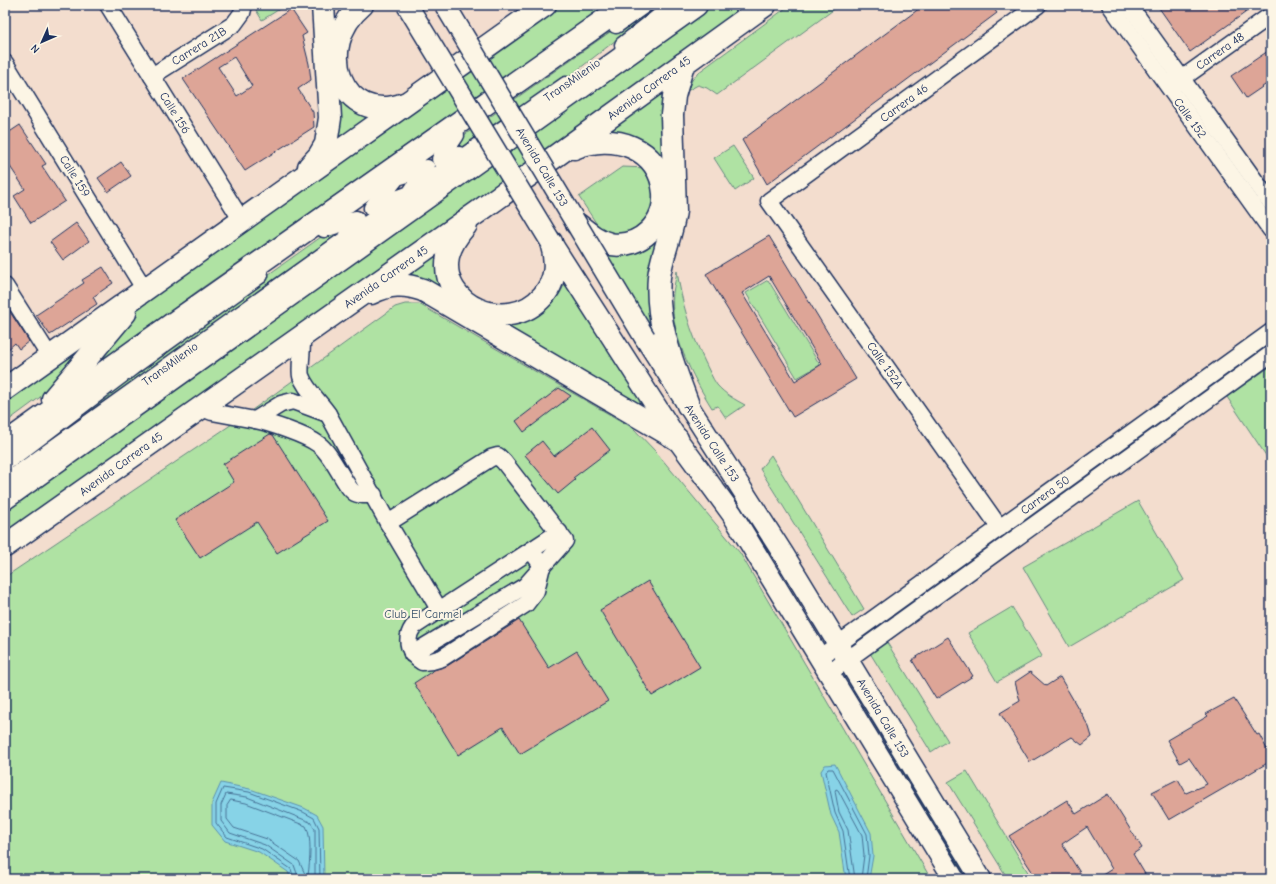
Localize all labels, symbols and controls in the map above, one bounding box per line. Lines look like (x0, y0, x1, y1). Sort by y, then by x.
north arrow (22, 22, 62, 62)
street label: Carrera 21B (169, 24, 229, 68)
street label: Carrera 48 (1193, 29, 1247, 73)
text: N (28, 42, 42, 56)
street label: Avenida Carrera 45 (605, 53, 693, 123)
street label: TransMilenio (541, 55, 603, 105)
street label: Carrera 46 (877, 81, 931, 125)
street label: Calle 156 (157, 90, 193, 136)
street label: Calle 152 (1171, 95, 1209, 141)
street label: Avenida Calle 153 (513, 125, 571, 209)
street label: Calle 159 (57, 153, 93, 199)
street label: Avenida Carrera 45 (341, 243, 431, 311)
street label: TransMilenio (139, 339, 201, 389)
street label: Calle 152A (864, 339, 906, 391)
street label: Avenida Calle 153 (682, 402, 742, 484)
street label: Avenida Carrera 45 (77, 429, 165, 499)
street label: Carrera 50 (1018, 472, 1072, 518)
park label: Club El Carmel (384, 607, 462, 621)
street label: Avenida Calle 153 (854, 676, 912, 760)

